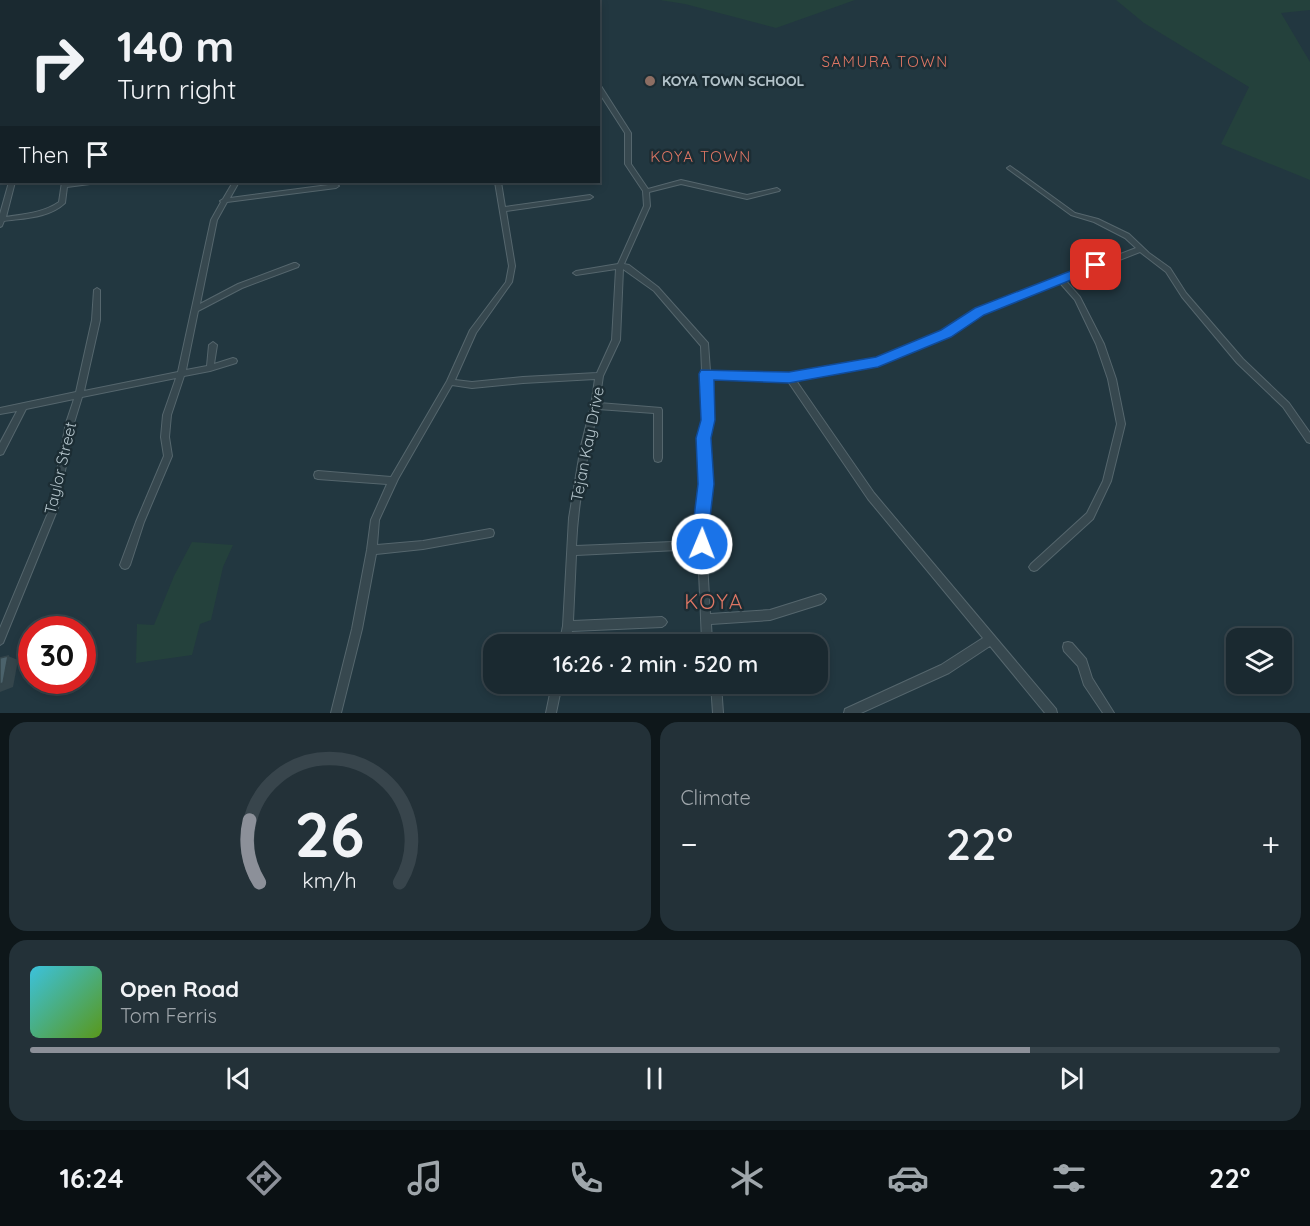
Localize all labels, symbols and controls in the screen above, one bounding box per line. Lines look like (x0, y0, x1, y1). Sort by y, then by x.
text: 140 m (117, 20, 234, 73)
icon: right (18, 24, 96, 102)
district label: SAMURA TOWN (821, 52, 949, 71)
text: Turn right (117, 72, 236, 106)
place label: KOYA TOWN SCHOOL (662, 72, 805, 90)
marker: KOYA TOWN SCHOOL (643, 74, 657, 88)
icon: arrive (81, 138, 114, 171)
text: Then (18, 141, 69, 169)
district label: KOYA TOWN (650, 147, 752, 166)
pin (1070, 239, 1121, 290)
icon: arrive (1079, 248, 1112, 281)
street label: Tejan Kay Drive (566, 385, 608, 503)
street label: Taylor Street (40, 420, 80, 516)
position arrow (670, 512, 734, 576)
district label: KOYA (684, 588, 744, 614)
speed limit sign: 30 (18, 616, 96, 694)
map controls (1226, 628, 1292, 694)
button: layers (1226, 628, 1292, 694)
text: 16:26 · 2 min · 520 m (553, 650, 758, 678)
text: Climate (681, 785, 751, 810)
text: 26 (295, 795, 365, 873)
text: 22° (946, 815, 1013, 871)
text: − (681, 823, 698, 864)
text: + (1261, 823, 1280, 864)
text: km/h (303, 868, 357, 894)
text: Open Road (120, 975, 239, 1003)
text: Tom Ferris (120, 1003, 217, 1028)
icon: previous (222, 1062, 255, 1095)
icon: pause (638, 1062, 671, 1095)
icon: next (1055, 1062, 1088, 1095)
icon: directions (243, 1157, 285, 1199)
icon: music (404, 1157, 446, 1199)
icon: phone (565, 1157, 607, 1199)
icon: climate (726, 1157, 768, 1199)
icon: car (887, 1157, 929, 1199)
icon: filters (1048, 1157, 1090, 1199)
text: 16:24 (60, 1161, 124, 1195)
text: 22° (1209, 1161, 1250, 1195)

